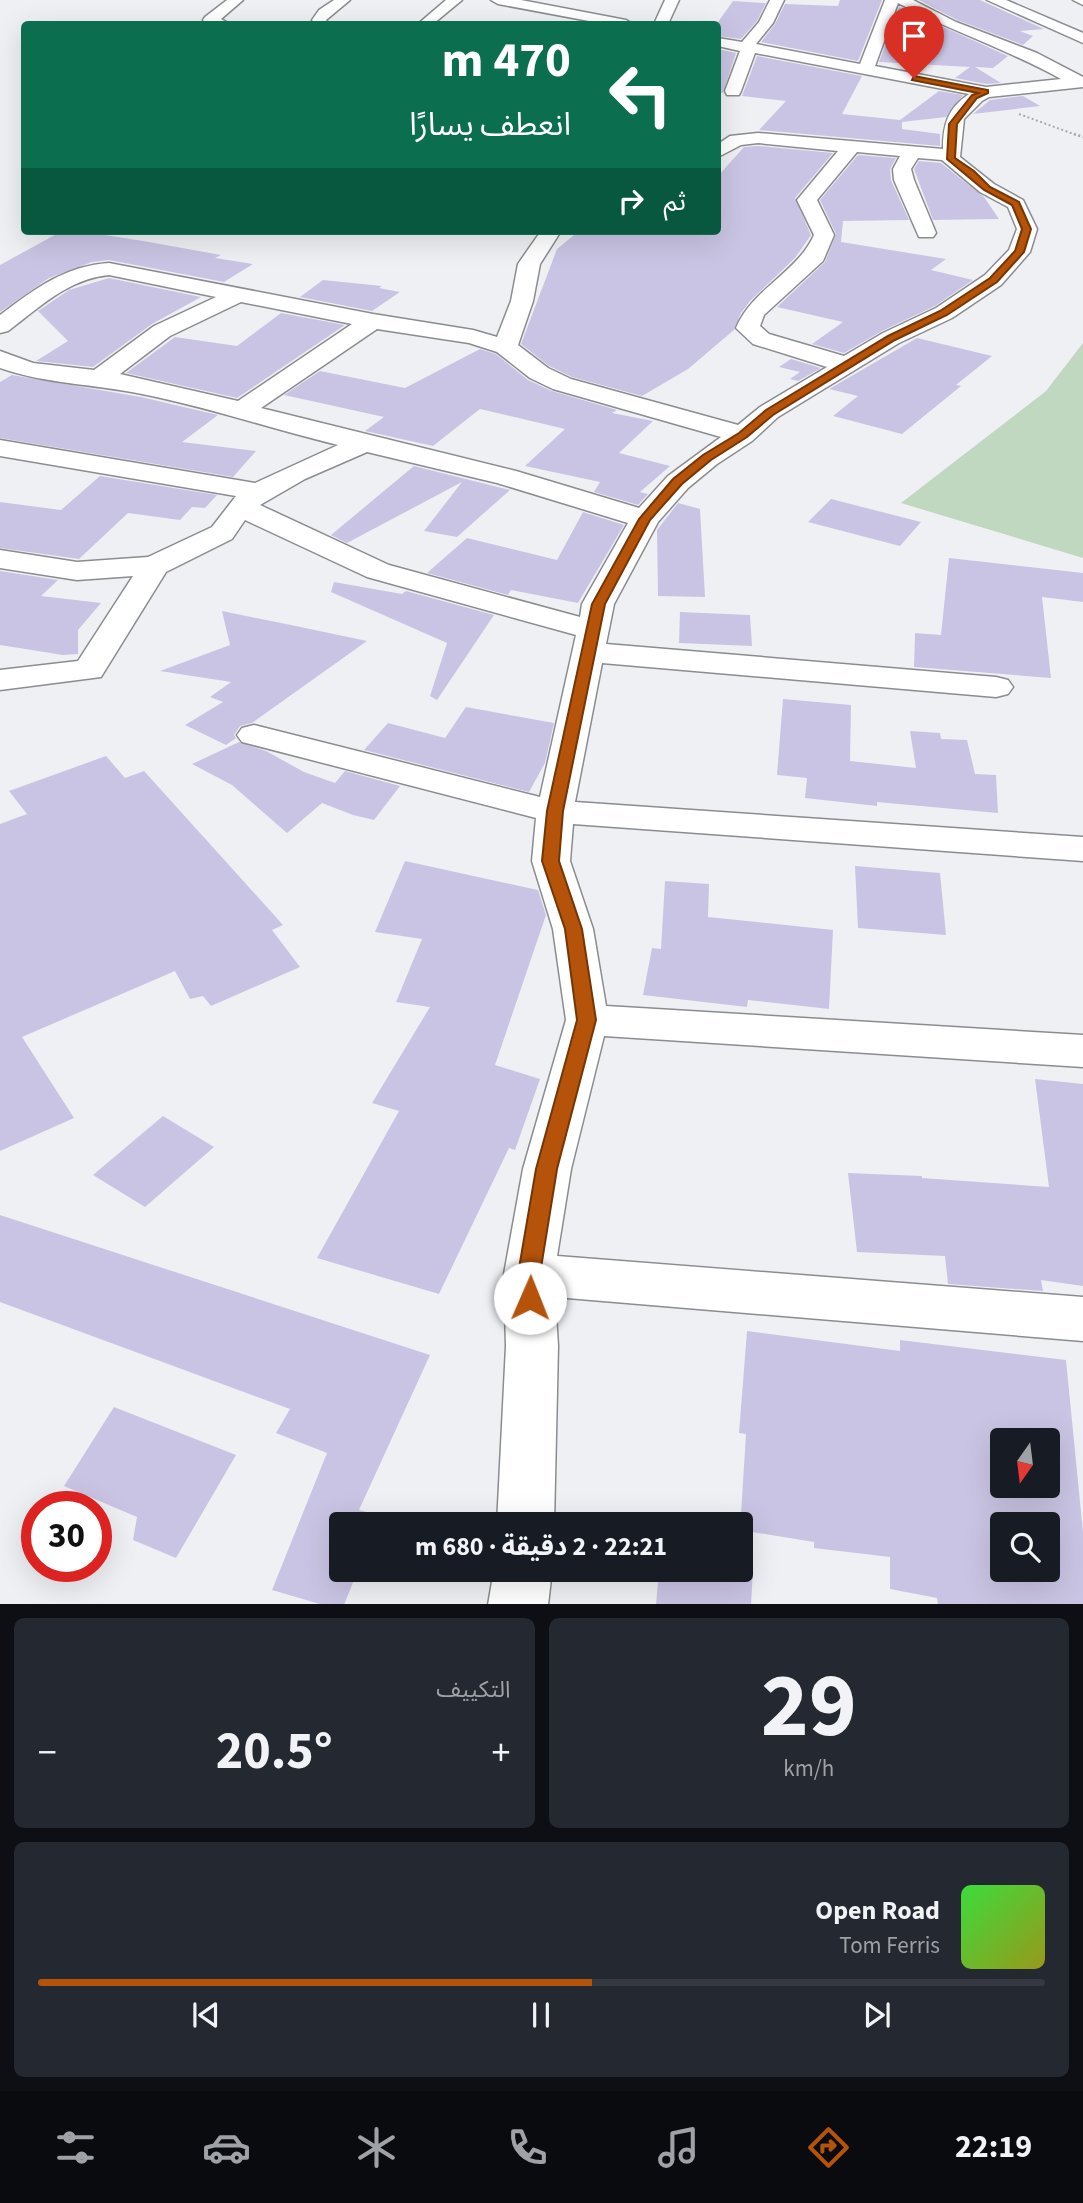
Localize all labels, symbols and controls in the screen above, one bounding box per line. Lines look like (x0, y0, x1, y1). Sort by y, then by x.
pin (884, 6, 944, 78)
icon: arrive (895, 17, 933, 55)
text: 470 m (442, 26, 571, 96)
icon: left (595, 49, 686, 140)
text: انعطف يسارًا (409, 102, 571, 148)
icon: right (612, 182, 650, 220)
text: ثم (664, 183, 686, 220)
position arrow (493, 1261, 567, 1335)
north arrow (990, 1428, 1060, 1498)
map controls (990, 1428, 1060, 1582)
speed limit sign: 30 (21, 1491, 112, 1582)
button: search (990, 1512, 1060, 1582)
text: 22:21 · 2 دقيقة · 680 m (415, 1528, 667, 1565)
text: 29 (761, 1642, 857, 1771)
text: التكييف (436, 1673, 511, 1706)
text: 20.5° (216, 1715, 333, 1789)
text: − (38, 1726, 57, 1780)
text: + (492, 1726, 510, 1780)
text: km/h (783, 1752, 834, 1785)
text: Open Road (815, 1892, 940, 1929)
text: Tom Ferris (839, 1929, 940, 1962)
icon: previous (187, 1996, 225, 2034)
icon: pause (522, 1996, 560, 2034)
icon: next (858, 1996, 896, 2034)
icon: filters (51, 2123, 100, 2172)
icon: car (202, 2123, 251, 2172)
icon: climate (352, 2123, 401, 2172)
icon: phone (503, 2123, 552, 2172)
icon: music (654, 2123, 703, 2172)
icon: directions (804, 2123, 853, 2172)
text: 22:19 (955, 2124, 1032, 2170)

